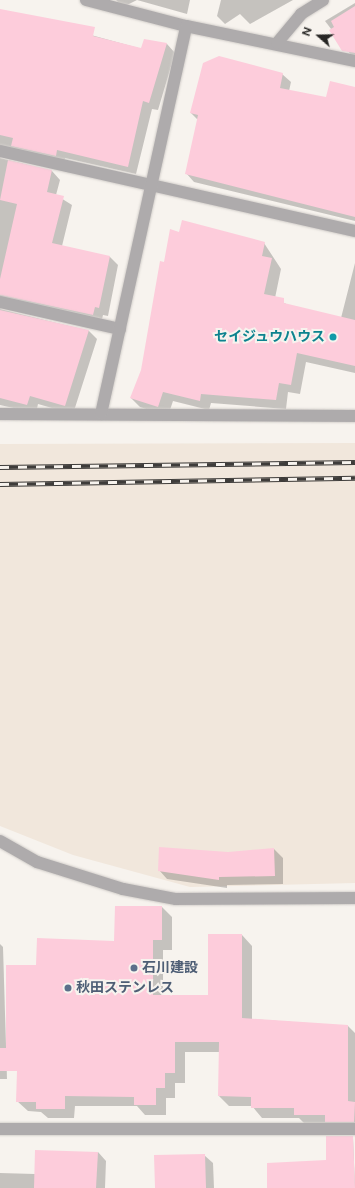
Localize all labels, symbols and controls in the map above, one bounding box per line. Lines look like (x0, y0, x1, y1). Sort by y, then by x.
north arrow (299, 16, 339, 56)
text: N (300, 26, 315, 38)
place label: セイジュウハウス (213, 329, 325, 345)
marker: セイジュウハウス (328, 332, 338, 342)
place label: 石川建設 (142, 960, 198, 976)
marker: 石川建設 (129, 963, 139, 973)
place label: 秋田ステンレス (76, 980, 174, 996)
marker: 秋田ステンレス (63, 983, 73, 993)

